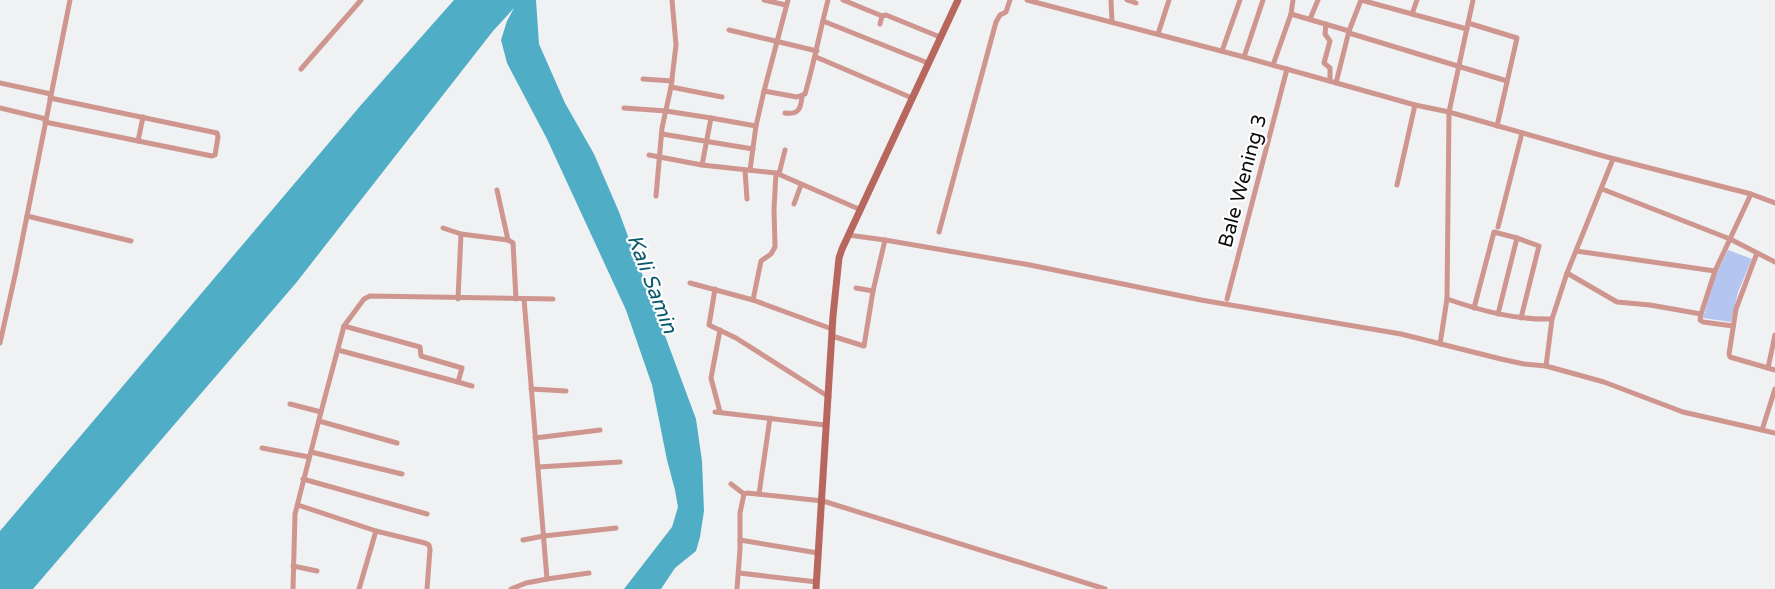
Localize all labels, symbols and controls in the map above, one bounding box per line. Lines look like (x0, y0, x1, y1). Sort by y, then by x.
street label: Bale Wening 3 (1214, 112, 1272, 250)
water label: Kali Samin (622, 231, 683, 338)

